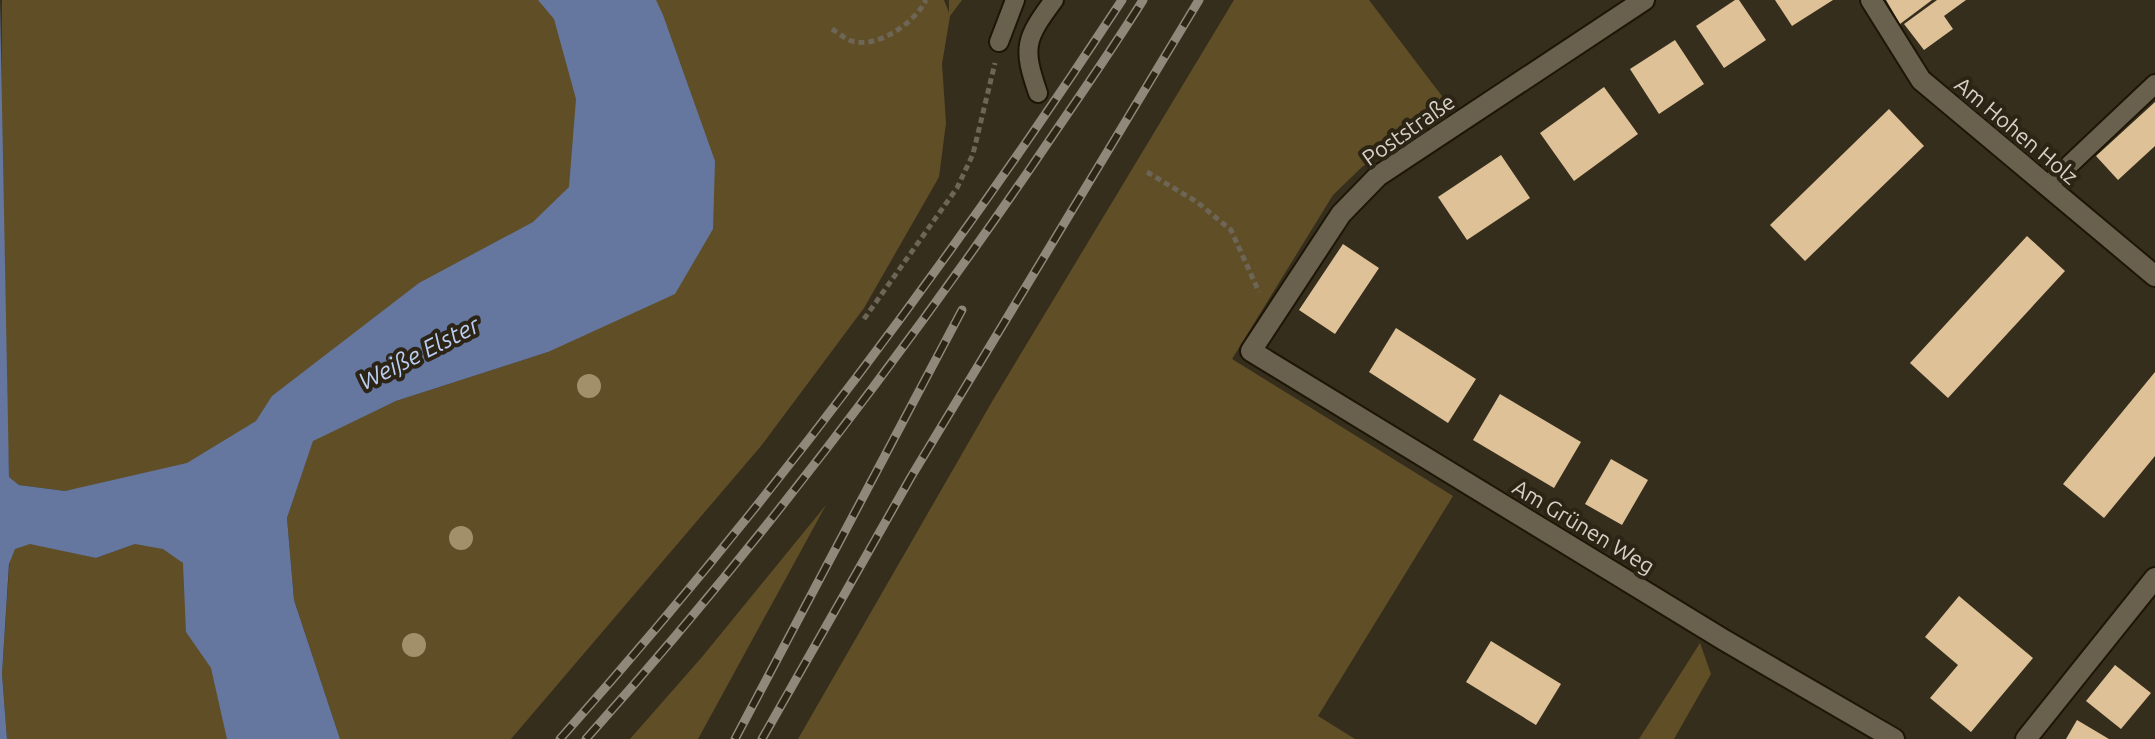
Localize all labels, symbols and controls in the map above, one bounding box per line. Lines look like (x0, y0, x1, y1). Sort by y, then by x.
street label: Am Hohen Holz (1950, 71, 2084, 189)
street label: Poststraße (1357, 88, 1459, 170)
water label: Weiße Elster (354, 311, 485, 395)
street label: Am Grünen Weg (1509, 474, 1659, 578)

